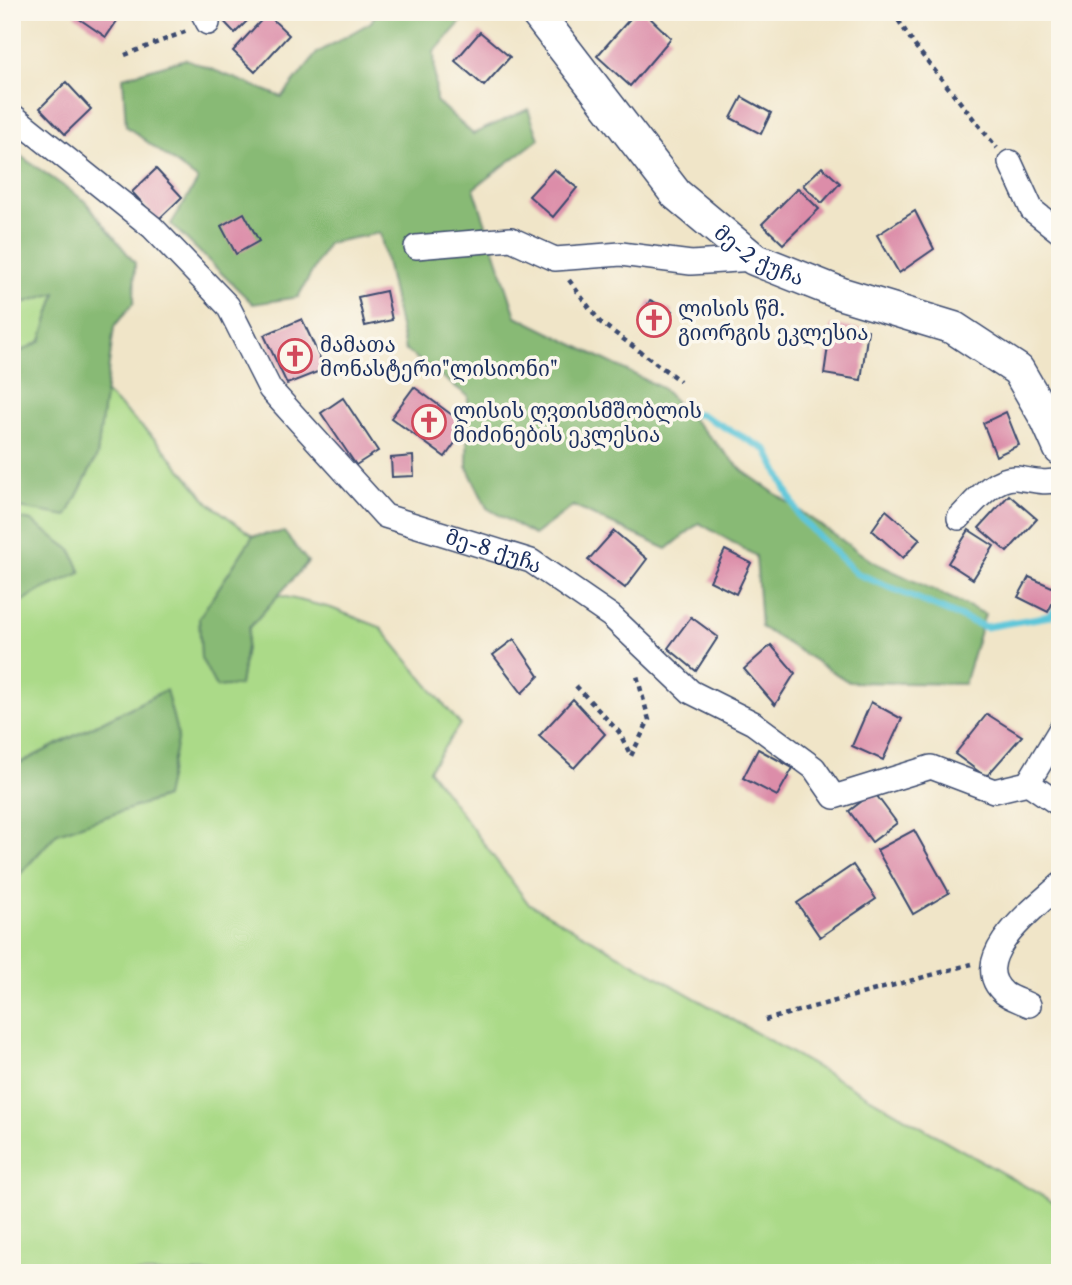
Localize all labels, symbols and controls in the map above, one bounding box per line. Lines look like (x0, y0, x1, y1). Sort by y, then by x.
street label: მე-2 ქუჩა (710, 219, 808, 290)
place label: ლისის წმ. გიორგის ეკლესია (678, 296, 869, 346)
church icon: ლისის წმ. გიორგის ეკლესია (635, 301, 673, 339)
place label: მამათა მონასტერი"ლისიონი" (320, 332, 558, 382)
church icon: მამათა მონასტერი"ლისიონი" (276, 337, 314, 375)
place label: ლისის ღვთისმშობლის მიძინების ეკლესია (453, 398, 702, 448)
church icon: ლისის ღვთისმშობლის მიძინების ეკლესია (410, 403, 448, 441)
street label: მე-8 ქუჩა (443, 523, 548, 578)

